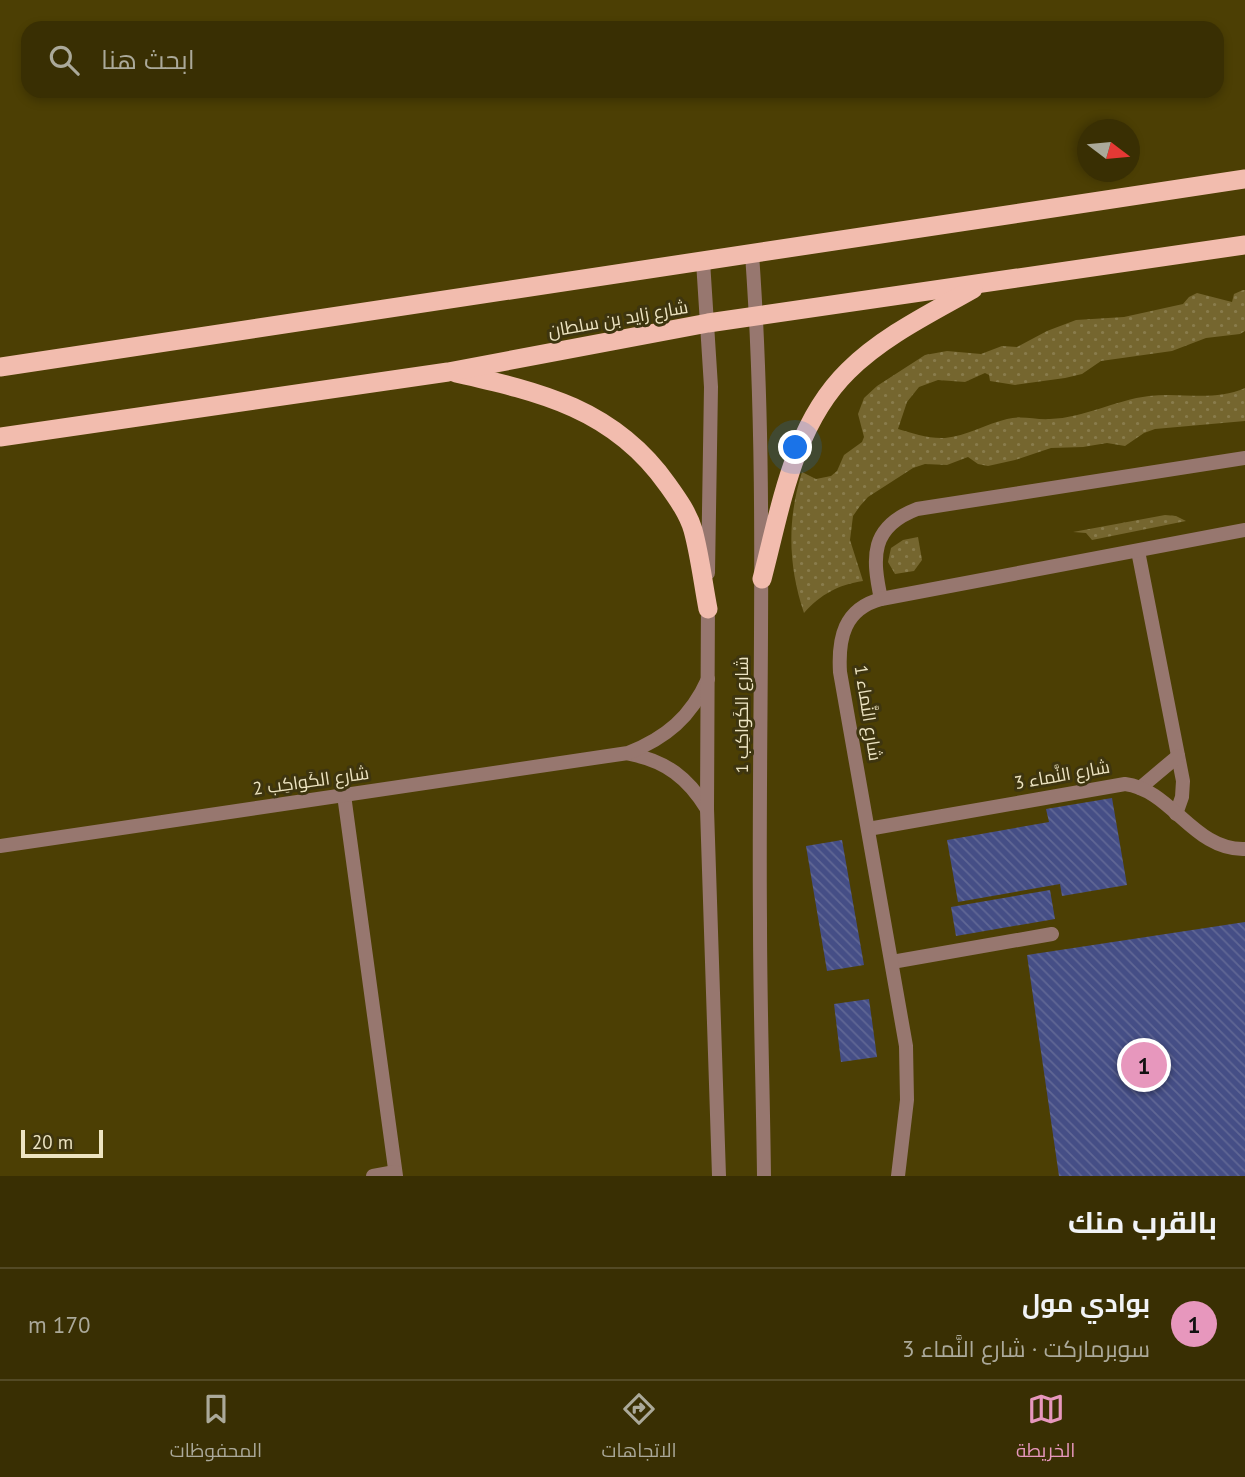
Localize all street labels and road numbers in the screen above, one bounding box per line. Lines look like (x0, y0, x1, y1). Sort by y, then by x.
street label: شارع زايد بن سلطان (546, 295, 690, 343)
street label: شارع الكَواكِب 1 (730, 656, 754, 774)
street label: شارع النَّماء 1 (849, 663, 887, 763)
street label: شارع النَّماء 3 (1012, 755, 1112, 795)
street label: شارع الكَواكِب 2 (251, 761, 371, 801)

